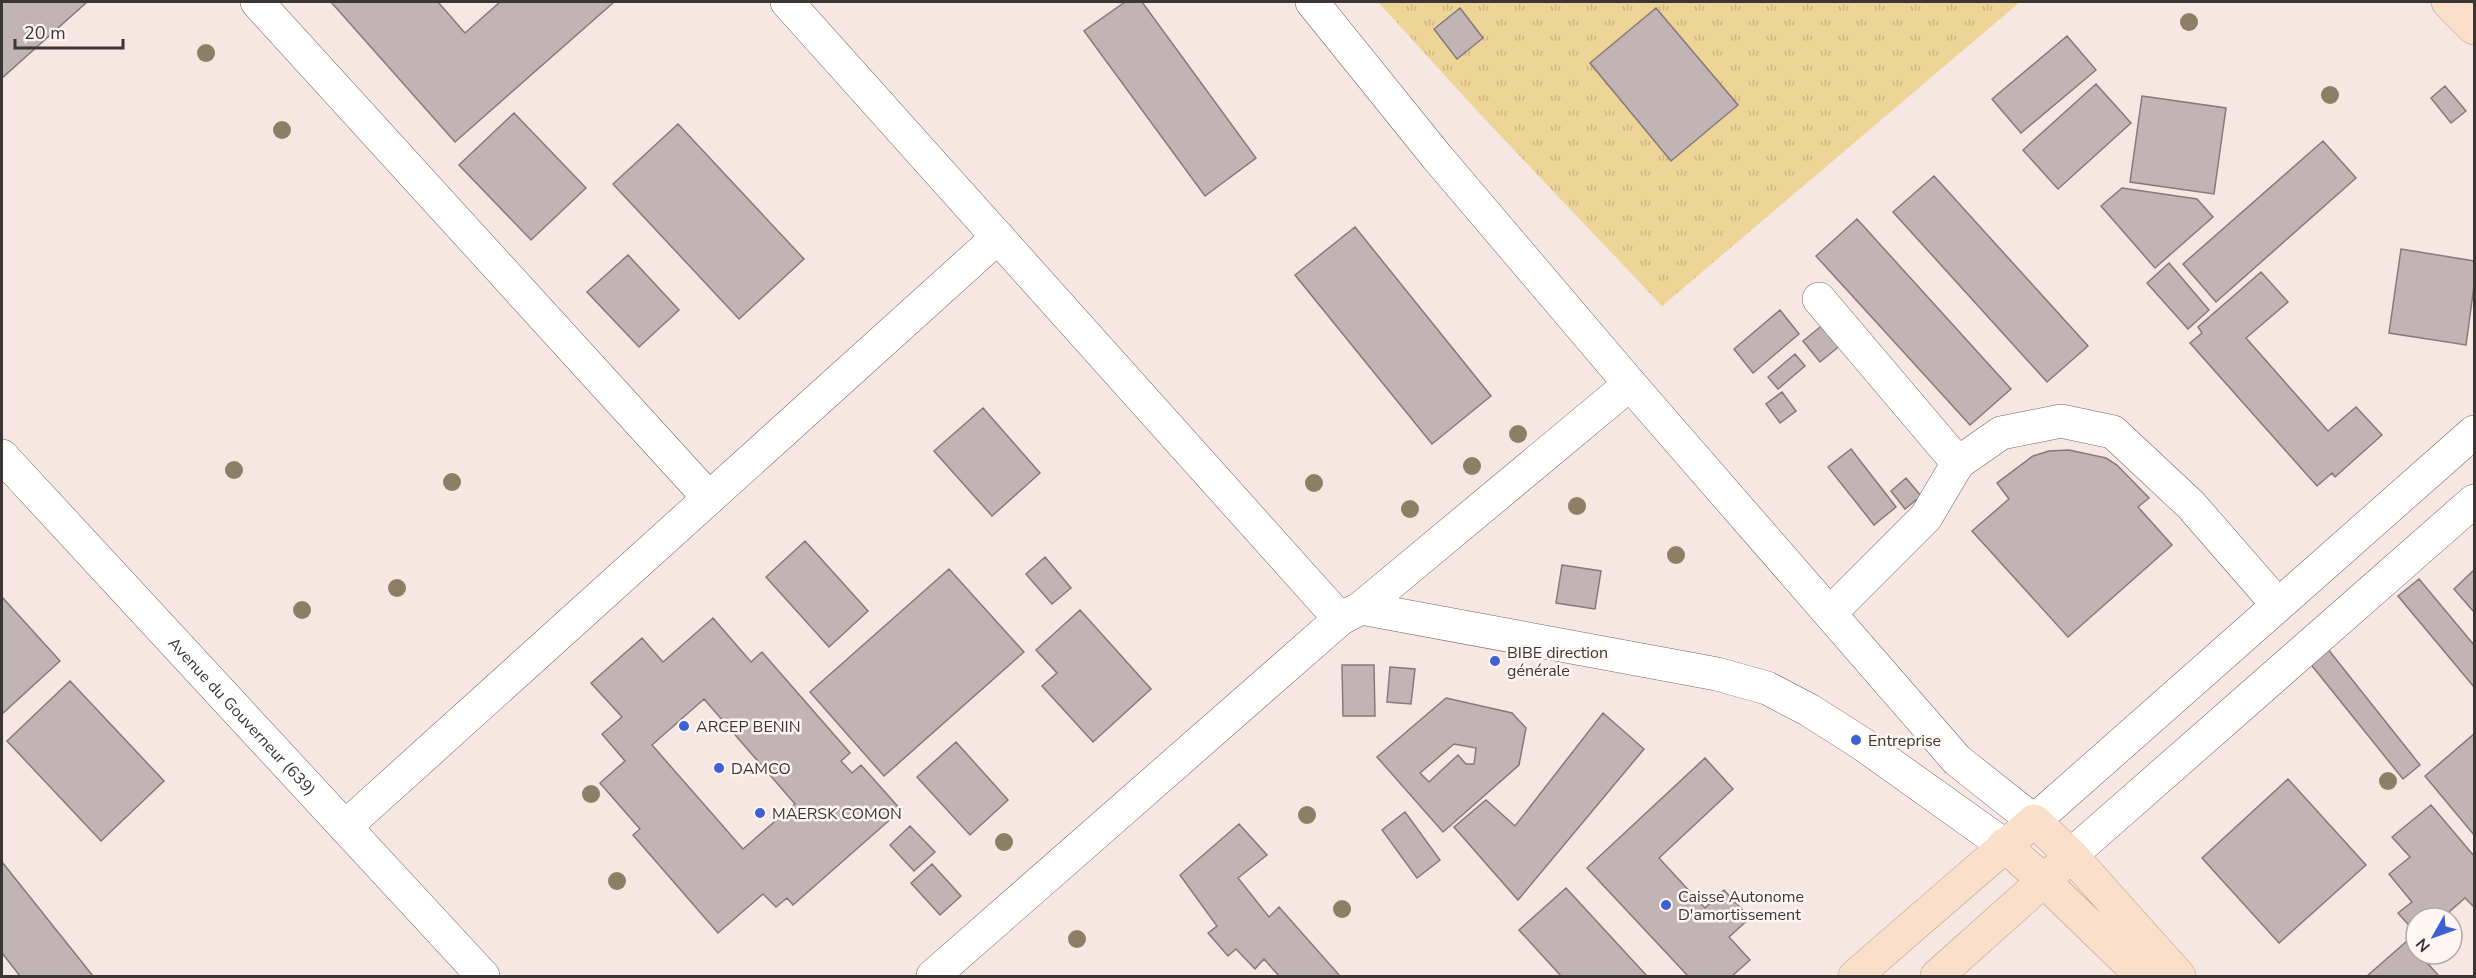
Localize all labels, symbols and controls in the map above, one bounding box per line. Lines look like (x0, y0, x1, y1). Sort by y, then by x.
scale bar (15, 12, 123, 50)
text: 20 m (24, 21, 66, 45)
street label: Avenue du Gouverneur (639) (163, 633, 320, 801)
place label: BIBE direction générale (1507, 642, 1608, 682)
marker: BIBE direction générale (1488, 654, 1502, 668)
place label: ARCEP BENIN (696, 716, 801, 738)
marker: ARCEP BENIN (677, 719, 691, 733)
place label: Entreprise (1868, 730, 1941, 752)
marker: Entreprise (1849, 733, 1863, 747)
place label: DAMCO (731, 758, 791, 780)
marker: DAMCO (712, 761, 726, 775)
place label: MAERSK COMON (772, 803, 902, 825)
marker: MAERSK COMON (753, 806, 767, 820)
place label: Caisse Autonome D'amortissement (1678, 886, 1804, 926)
marker: Caisse Autonome D'amortissement (1659, 898, 1673, 912)
north arrow (2404, 906, 2464, 966)
text: N (2411, 933, 2436, 957)

